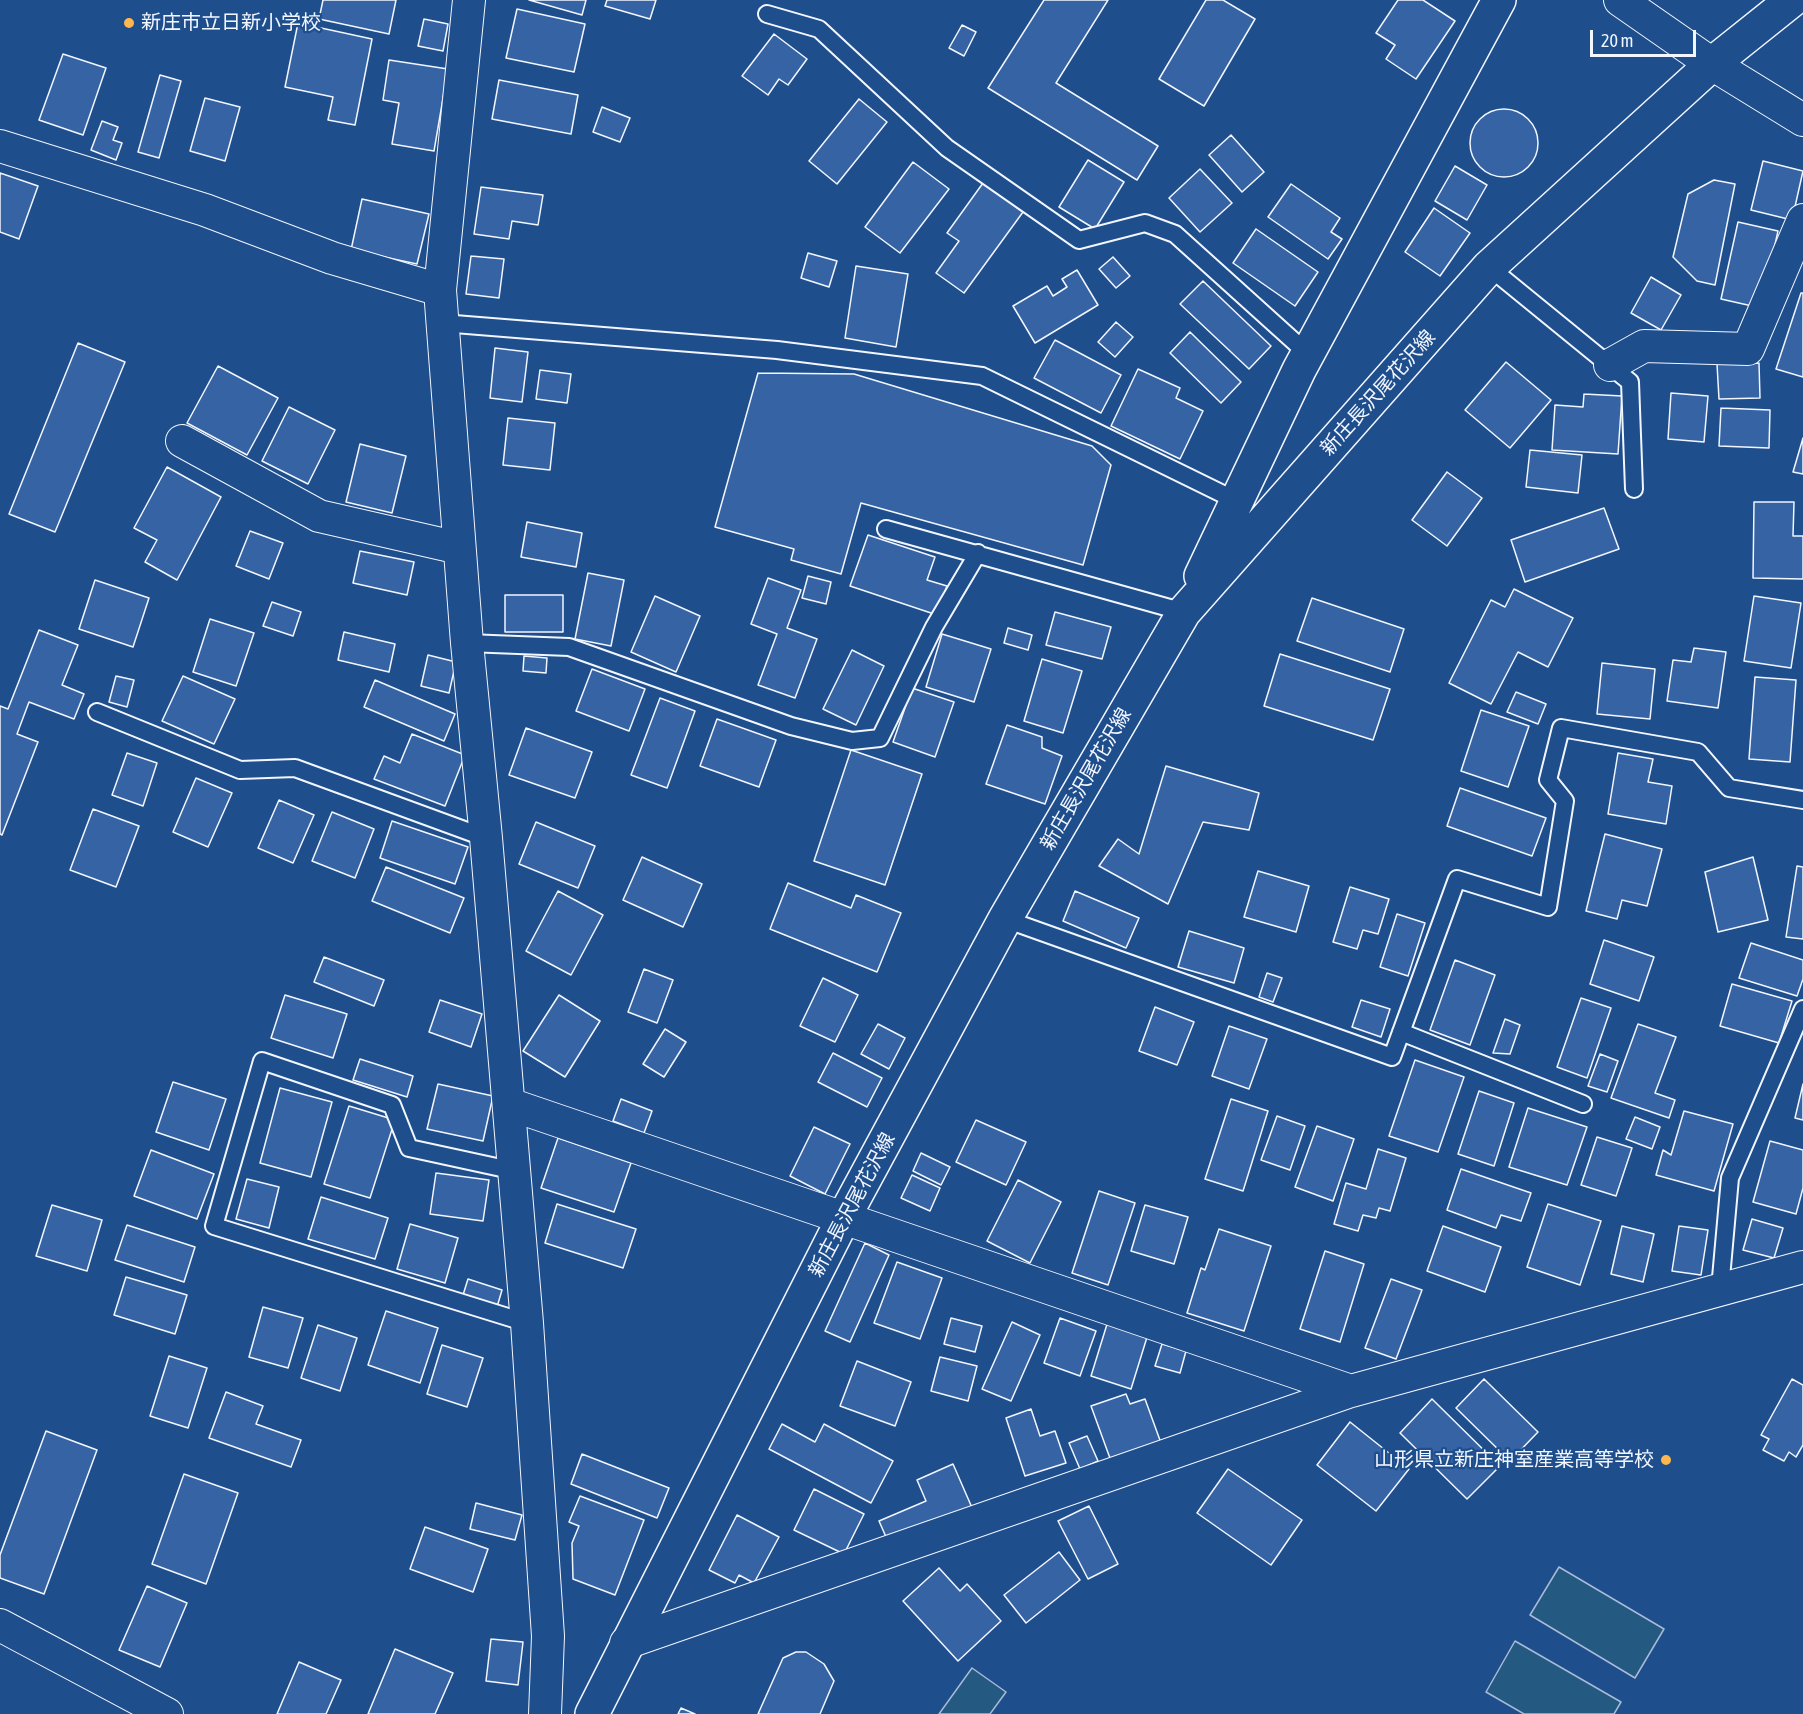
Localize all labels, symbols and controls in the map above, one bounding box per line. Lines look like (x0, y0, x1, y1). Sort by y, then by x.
place label: 新庄市立日新小学校 (141, 11, 321, 35)
marker: 新庄市立日新小学校 (122, 16, 136, 30)
scale bar (1593, 18, 1700, 56)
text: 20 m (1601, 30, 1633, 51)
street label: 新庄長沢尾花沢線 (1316, 326, 1440, 460)
street label: 新庄長沢尾花沢線 (1036, 704, 1136, 854)
street label: 新庄長沢尾花沢線 (804, 1129, 900, 1281)
place label: 山形県立新庄神室産業高等学校 (1374, 1448, 1654, 1472)
marker: 山形県立新庄神室産業高等学校 (1659, 1453, 1673, 1467)

